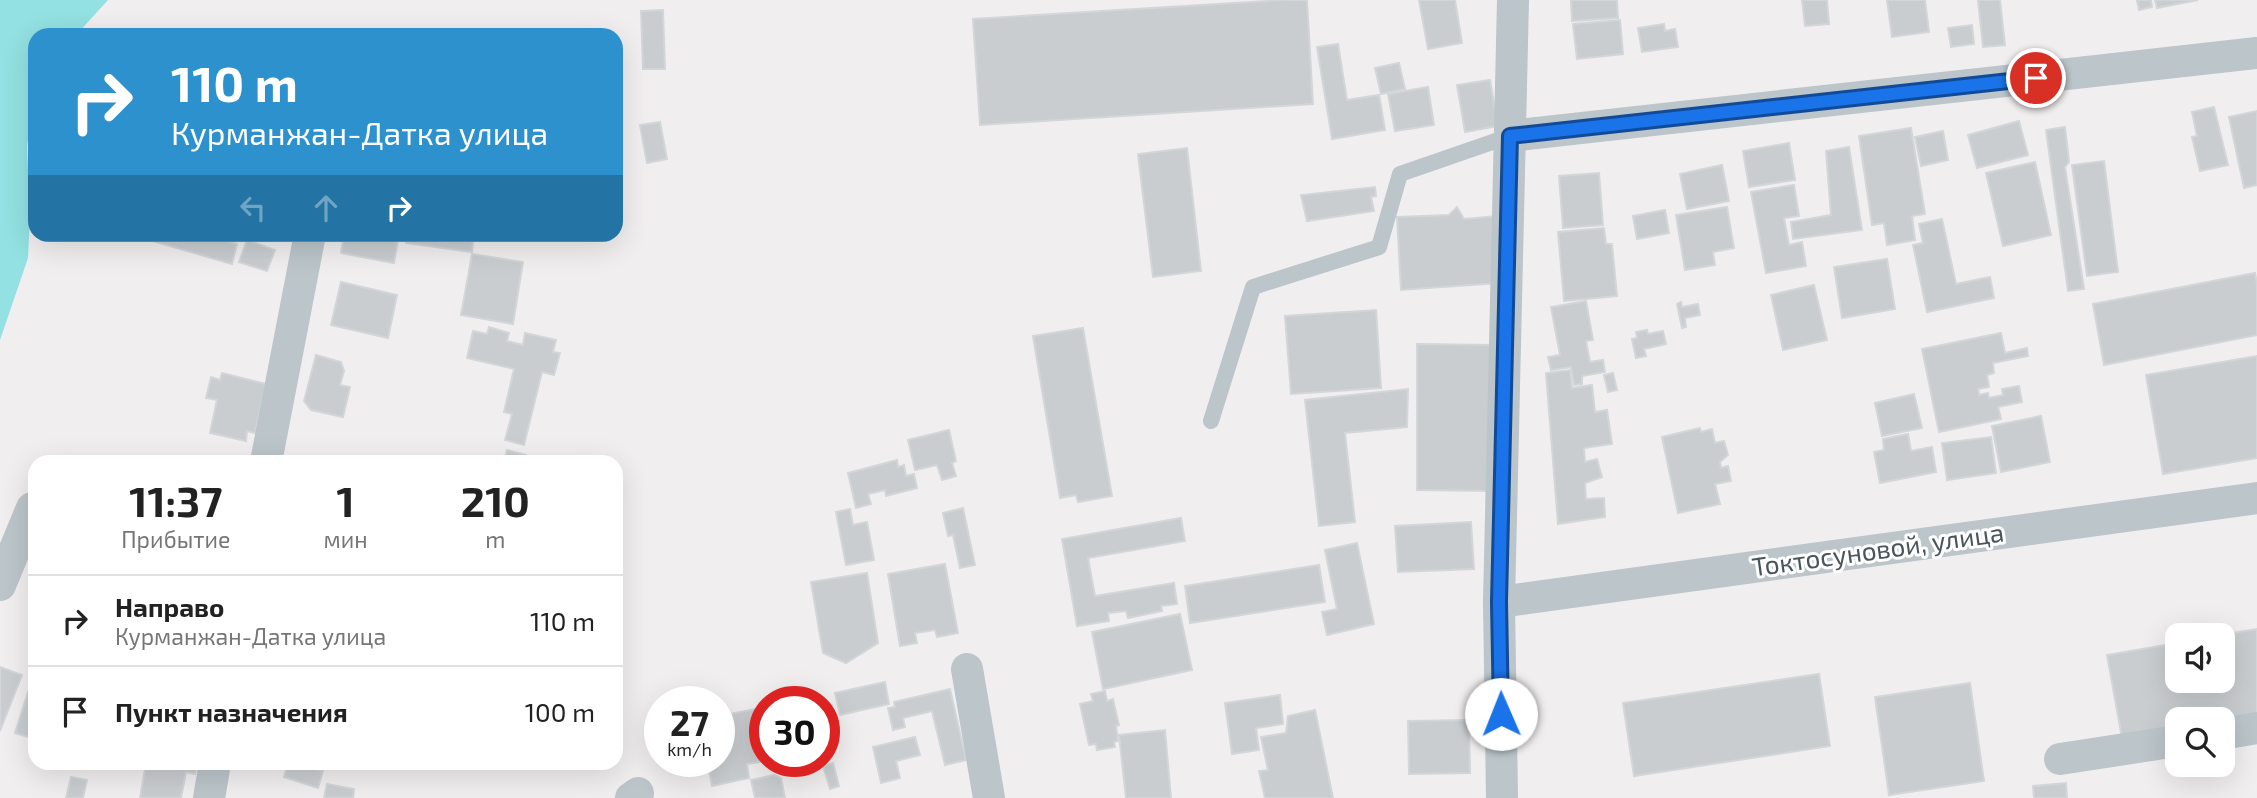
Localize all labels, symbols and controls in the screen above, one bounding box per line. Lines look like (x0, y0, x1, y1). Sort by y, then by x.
pin (2006, 48, 2066, 108)
text: 110 m (171, 53, 298, 112)
icon: right (56, 56, 147, 147)
icon: arrive (2017, 59, 2055, 97)
text: Курманжан-Датка улица (171, 113, 548, 151)
icon: left (234, 189, 272, 227)
icon: ahead (307, 189, 345, 227)
icon: right (380, 189, 418, 227)
text: 11:37 (129, 475, 222, 525)
text: 1 (337, 475, 355, 525)
text: 210 (461, 475, 530, 525)
street label: Токтосуновой, улица (1750, 516, 2006, 583)
text: Прибытие (121, 525, 230, 553)
text: мин (324, 525, 368, 553)
text: m (485, 525, 505, 553)
text: Направо (115, 591, 224, 622)
icon: right (56, 602, 94, 640)
text: 110 m (530, 605, 595, 636)
text: Курманжан-Датка улица (115, 622, 386, 650)
map controls (2165, 623, 2235, 777)
button: sound (2165, 623, 2235, 693)
position arrow (1464, 677, 1538, 751)
speed limit sign: 30 (749, 686, 840, 777)
icon: arrive (56, 693, 94, 731)
text: Пункт назначения (115, 696, 348, 727)
text: 100 m (525, 696, 595, 727)
text: 27 (670, 701, 709, 743)
button: search (2165, 707, 2235, 777)
text: km/h (667, 738, 712, 760)

